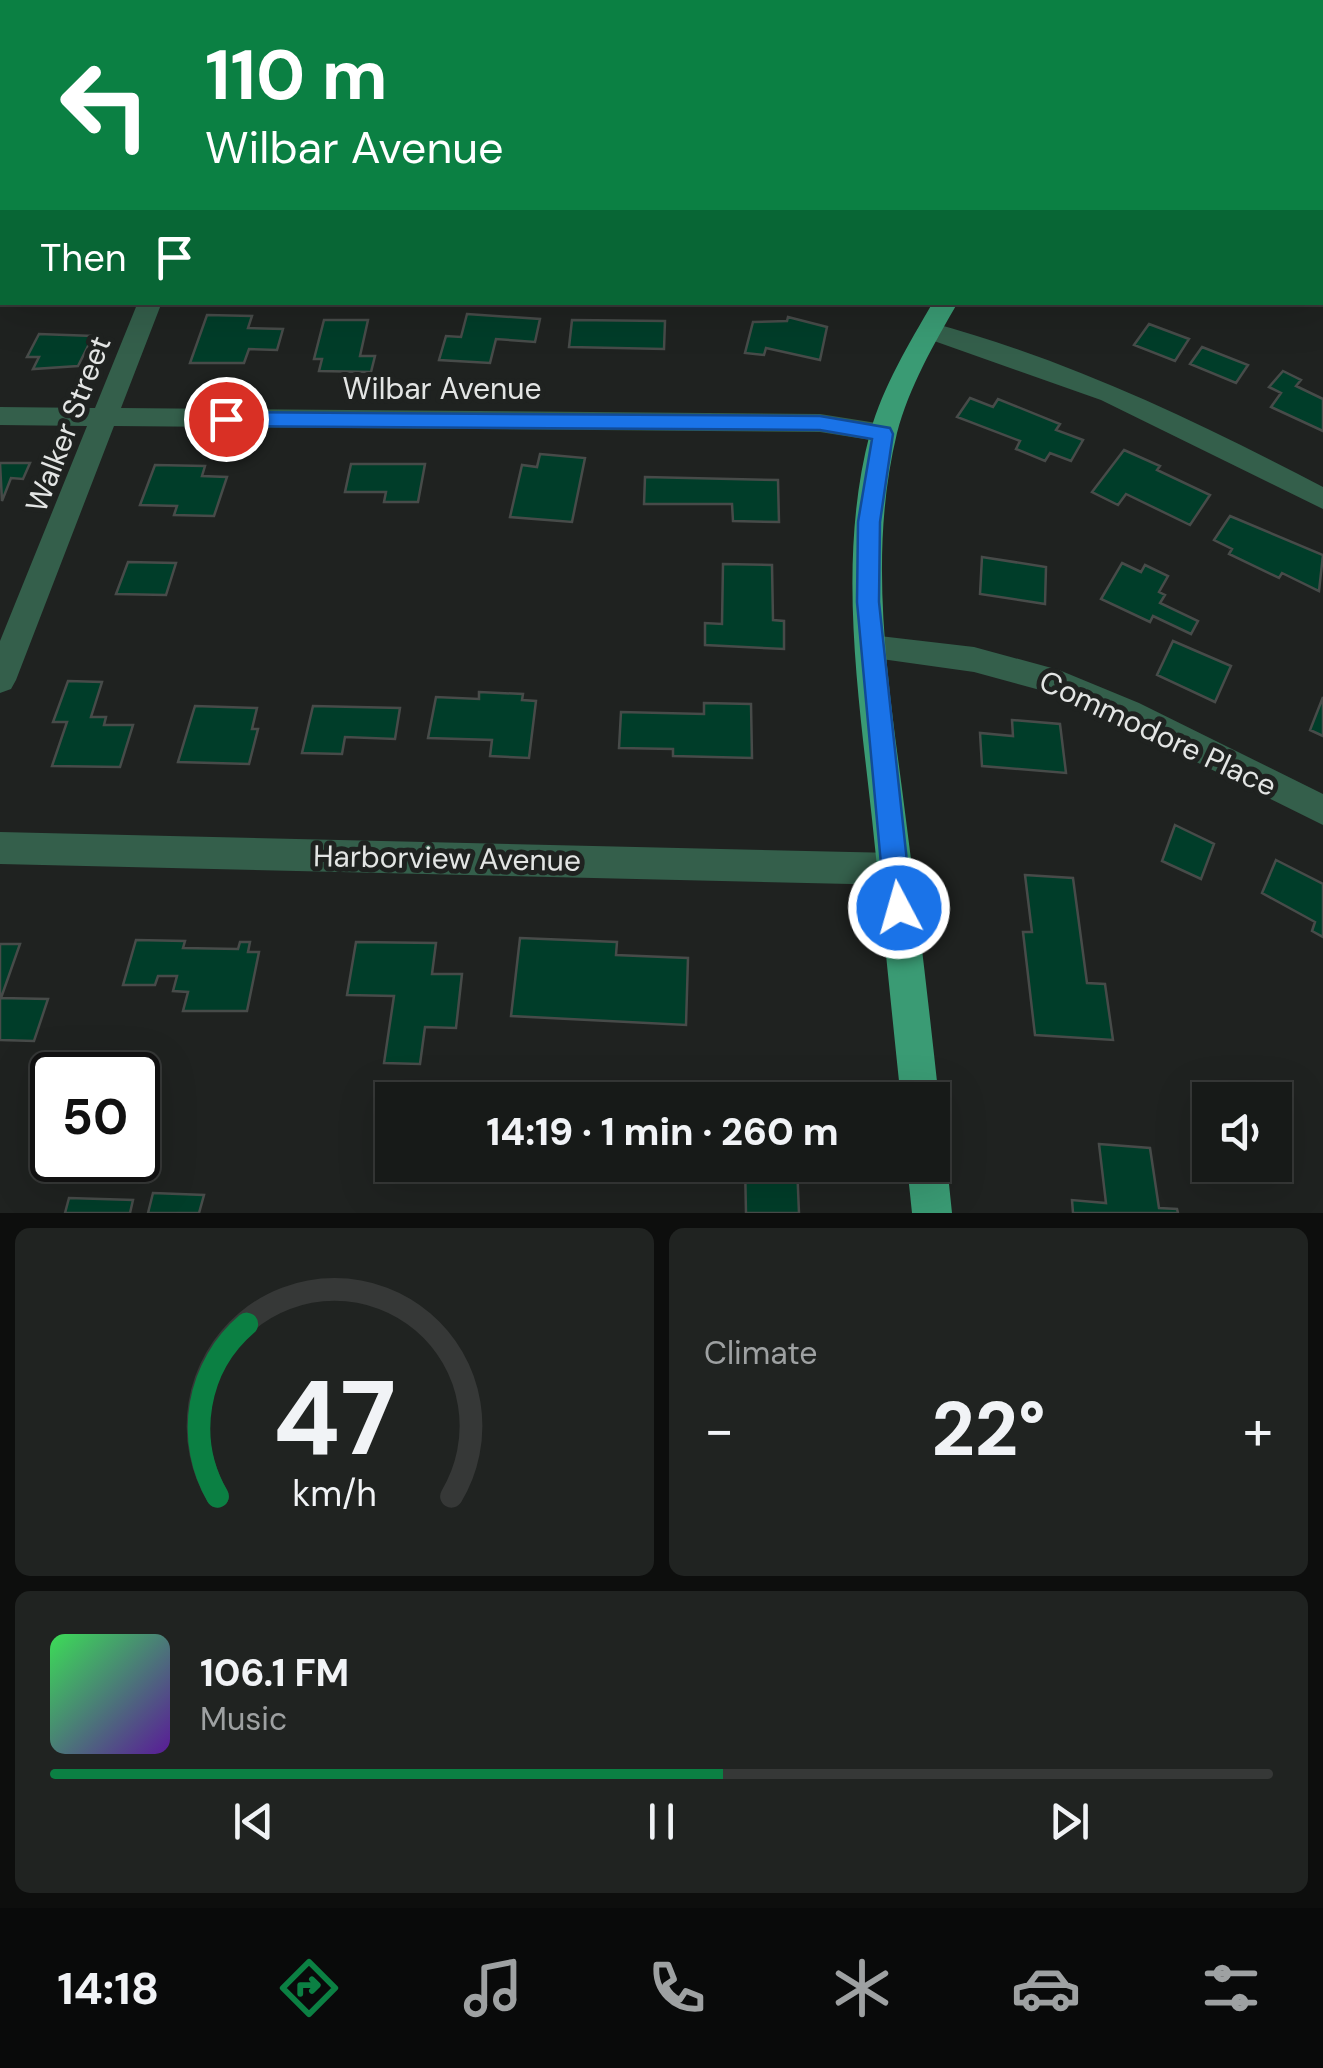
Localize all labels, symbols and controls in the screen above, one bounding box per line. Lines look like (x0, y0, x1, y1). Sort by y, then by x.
text: 110 m (205, 30, 388, 121)
icon: left (40, 40, 170, 170)
text: Wilbar Avenue (205, 118, 504, 177)
icon: arrive (147, 230, 202, 285)
text: Then (40, 233, 127, 283)
street label: Walker Street (17, 330, 119, 518)
street label: Wilbar Avenue (342, 369, 542, 408)
pin (184, 377, 269, 462)
icon: arrive (199, 392, 254, 447)
street label: Commodore Place (1033, 661, 1283, 805)
street label: Harborview Avenue (313, 836, 581, 880)
position arrow (847, 856, 951, 960)
speed limit sign: 50 (30, 1052, 160, 1182)
map controls (1192, 1082, 1292, 1182)
button: sound (1192, 1082, 1292, 1182)
text: 14:19 · 1 min · 260 m (486, 1107, 839, 1157)
text: Climate (704, 1332, 818, 1374)
text: 47 (273, 1351, 396, 1486)
text: 22° (931, 1381, 1046, 1478)
text: − (704, 1394, 734, 1466)
text: + (1243, 1394, 1273, 1466)
text: km/h (292, 1471, 377, 1517)
text: 106.1 FM (200, 1648, 349, 1698)
text: Music (200, 1698, 287, 1740)
icon: previous (226, 1794, 281, 1849)
icon: pause (634, 1794, 689, 1849)
icon: next (1042, 1794, 1097, 1849)
icon: directions (274, 1953, 344, 2023)
icon: music (458, 1953, 528, 2023)
icon: phone (642, 1953, 712, 2023)
icon: climate (827, 1953, 897, 2023)
icon: car (1011, 1953, 1081, 2023)
icon: filters (1196, 1953, 1266, 2023)
text: 14:18 (57, 1959, 159, 2018)

